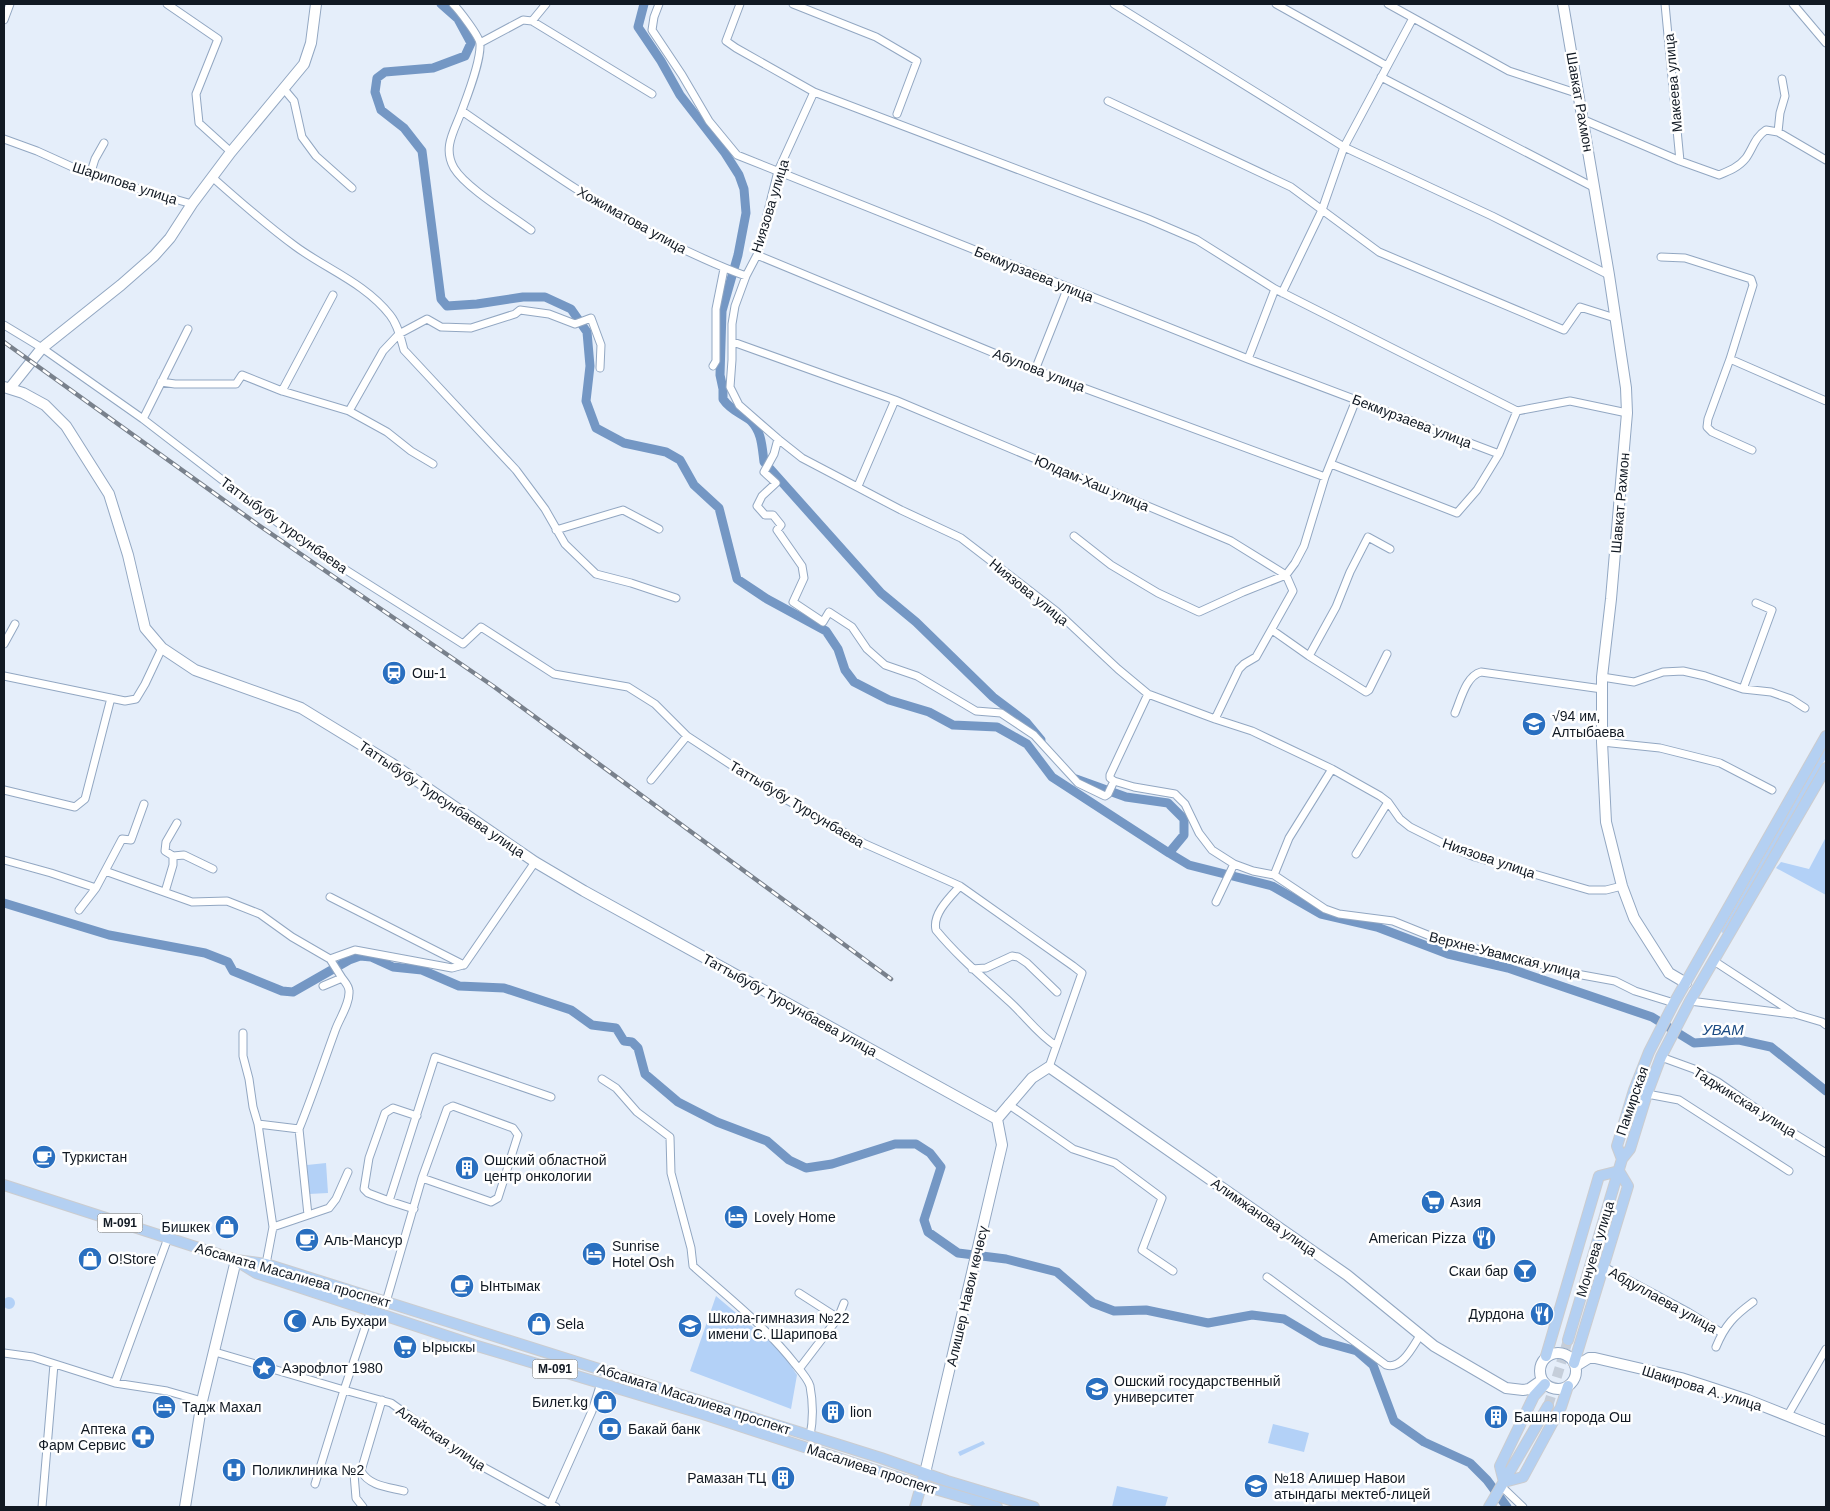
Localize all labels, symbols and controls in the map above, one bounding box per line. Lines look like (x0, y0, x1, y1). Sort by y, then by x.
street label: Макеева улица (1661, 33, 1685, 133)
street label: Шавкат Рахмон (1563, 51, 1597, 153)
street label: Ниязова улица (748, 157, 792, 255)
street label: Шарипова улица (71, 159, 180, 208)
street label: Хожиматова улица (575, 183, 690, 257)
street label: Бекмурзаева улица (972, 243, 1096, 305)
street label: Абулова улица (991, 345, 1087, 395)
street label: Бекмурзаева улица (1350, 391, 1474, 451)
street label: Юлдам-Хаш улица (1032, 452, 1152, 514)
street label: Шавкат Рахмон (1608, 452, 1632, 554)
street label: Таттыбубу турсунбаева (217, 474, 351, 577)
street label: Ниязова улица (986, 555, 1072, 629)
station icon: Ош-1 (381, 660, 407, 686)
place label: Ош-1 (412, 665, 447, 681)
place label: √94 им, Алтыбаева (1552, 708, 1625, 740)
school or university icon: √94 им, Алтыбаева (1521, 711, 1547, 737)
street label: Таттыбубу Турсунбаева улица (356, 737, 528, 861)
street label: Таттыбубу Турсунбаева (727, 757, 867, 851)
street label: Ниязова улица (1441, 835, 1538, 881)
street label: Верхне-Увамская улица (1427, 928, 1583, 982)
street label: Таттыбубу Турсунбаева улица (700, 950, 880, 1060)
water label: УВАМ (1701, 1021, 1744, 1038)
street label: Памирская (1613, 1064, 1651, 1138)
street label: Таджикская улица (1691, 1064, 1800, 1140)
cafe icon: Туркистан (31, 1144, 57, 1170)
place label: Туркистан (62, 1149, 127, 1165)
place label: Ошский областной центр онкологии (484, 1152, 607, 1184)
building icon: Ошский областной центр онкологии (454, 1155, 480, 1181)
street label: Алимжанова улица (1208, 1175, 1320, 1260)
supermarket icon: Азия (1420, 1189, 1446, 1215)
place label: Азия (1450, 1194, 1481, 1210)
street label: Монуева улица (1573, 1199, 1617, 1299)
hotel icon: Lovely Home (723, 1204, 749, 1230)
place label: Lovely Home (754, 1209, 836, 1225)
road number: М-091 (98, 1214, 142, 1232)
shop icon: Бишкек (214, 1214, 240, 1240)
place label: Бишкек (162, 1219, 211, 1235)
street label: Алишер Навои көчөсү (943, 1224, 991, 1368)
restaurant icon: American Pizza (1471, 1225, 1497, 1251)
cafe icon: Аль-Мансур (294, 1227, 320, 1253)
place label: American Pizza (1369, 1230, 1466, 1246)
place label: Аль-Мансур (324, 1232, 403, 1248)
place label: Sunrise Hotel Osh (612, 1238, 674, 1270)
street label: Абсамата Масалиева проспект (194, 1239, 393, 1311)
hotel icon: Sunrise Hotel Osh (581, 1241, 607, 1267)
shop icon: O!Store (77, 1246, 103, 1272)
place label: O!Store (108, 1251, 156, 1267)
bar icon: Скаи бар (1512, 1258, 1538, 1284)
place label: Скаи бар (1449, 1263, 1508, 1279)
street label: Абдуллаева улица (1606, 1264, 1720, 1336)
cafe icon: Ынтымак (449, 1273, 475, 1299)
place label: Ынтымак (480, 1278, 541, 1294)
restaurant icon: Дурдона (1529, 1301, 1555, 1327)
place label: Дурдона (1468, 1306, 1524, 1322)
mosque icon: Аль Бухари (282, 1308, 308, 1334)
place label: Школа-гимназия №22 имени С. Шарипова (708, 1310, 850, 1342)
shop icon: Sela (526, 1311, 552, 1337)
place label: Аль Бухари (312, 1313, 387, 1329)
school or university icon: Школа-гимназия №22 имени С. Шарипова (677, 1313, 703, 1339)
place label: Sela (556, 1316, 584, 1332)
supermarket icon: Ырыскы (392, 1334, 418, 1360)
place label: Ырыскы (422, 1339, 475, 1355)
place icon: Аэрофлот 1980 (251, 1355, 277, 1381)
place label: Аэрофлот 1980 (282, 1360, 383, 1376)
road number: М-091 (532, 1360, 578, 1378)
street label: Абсамата Масалиева проспект (595, 1360, 793, 1438)
street label: Шакирова А. улица (1640, 1362, 1764, 1414)
place label: Ошский государственный университет (1114, 1373, 1280, 1405)
school or university icon: Ошский государственный университет (1084, 1376, 1110, 1402)
shop icon: Билет.kg (592, 1389, 618, 1415)
hotel icon: Тадж Махал (151, 1394, 177, 1420)
place label: Билет.kg (532, 1394, 588, 1410)
place label: Тадж Махал (182, 1399, 262, 1415)
building icon: lion (820, 1399, 846, 1425)
street label: Алайская улица (393, 1402, 489, 1474)
place label: lion (850, 1404, 872, 1420)
building icon: Башня города Ош (1483, 1404, 1509, 1430)
place label: Башня города Ош (1514, 1409, 1631, 1425)
bank icon: Бакай банк (597, 1416, 623, 1442)
place label: Аптека Фарм Сервис (38, 1421, 126, 1453)
place label: Бакай банк (628, 1421, 701, 1437)
pharmacy icon: Аптека Фарм Сервис (130, 1424, 156, 1450)
street label: Масалиева проспект (805, 1440, 939, 1498)
hospital icon: Поликлиника №2 (221, 1457, 247, 1483)
place label: Поликлиника №2 (252, 1462, 364, 1478)
building icon: Рамазан ТЦ (770, 1465, 796, 1491)
place label: Рамазан ТЦ (687, 1470, 767, 1486)
place label: №18 Алишер Навои атындагы мектеб-лицей (1274, 1470, 1430, 1502)
school or university icon: №18 Алишер Навои атындагы мектеб-лицей (1243, 1473, 1269, 1499)

